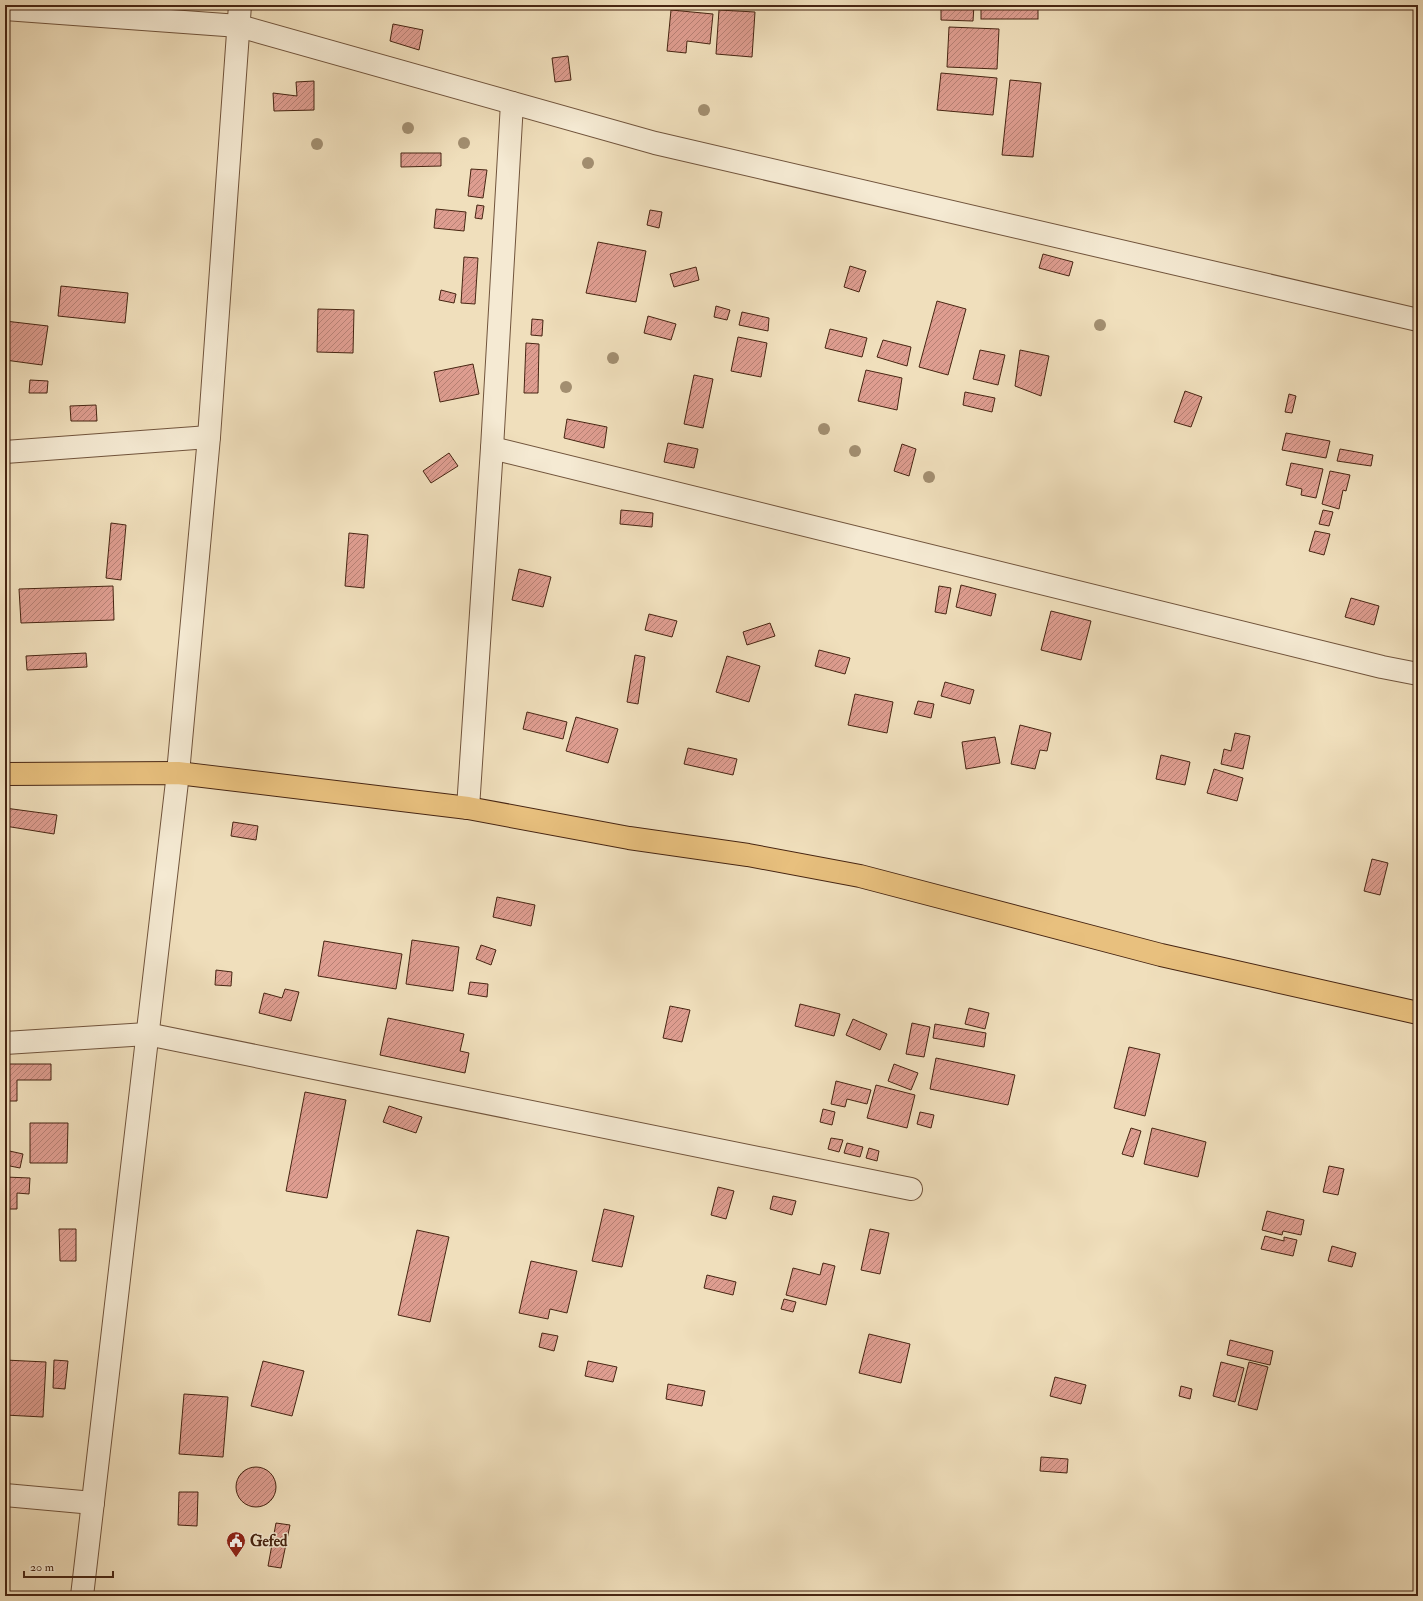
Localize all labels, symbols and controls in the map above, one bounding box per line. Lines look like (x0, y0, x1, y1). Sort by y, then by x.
public building icon: Gefed (225, 1530, 247, 1558)
place label: Gefed (250, 1532, 288, 1551)
scale bar (24, 1553, 113, 1579)
text: 20 m (30, 1560, 55, 1575)

